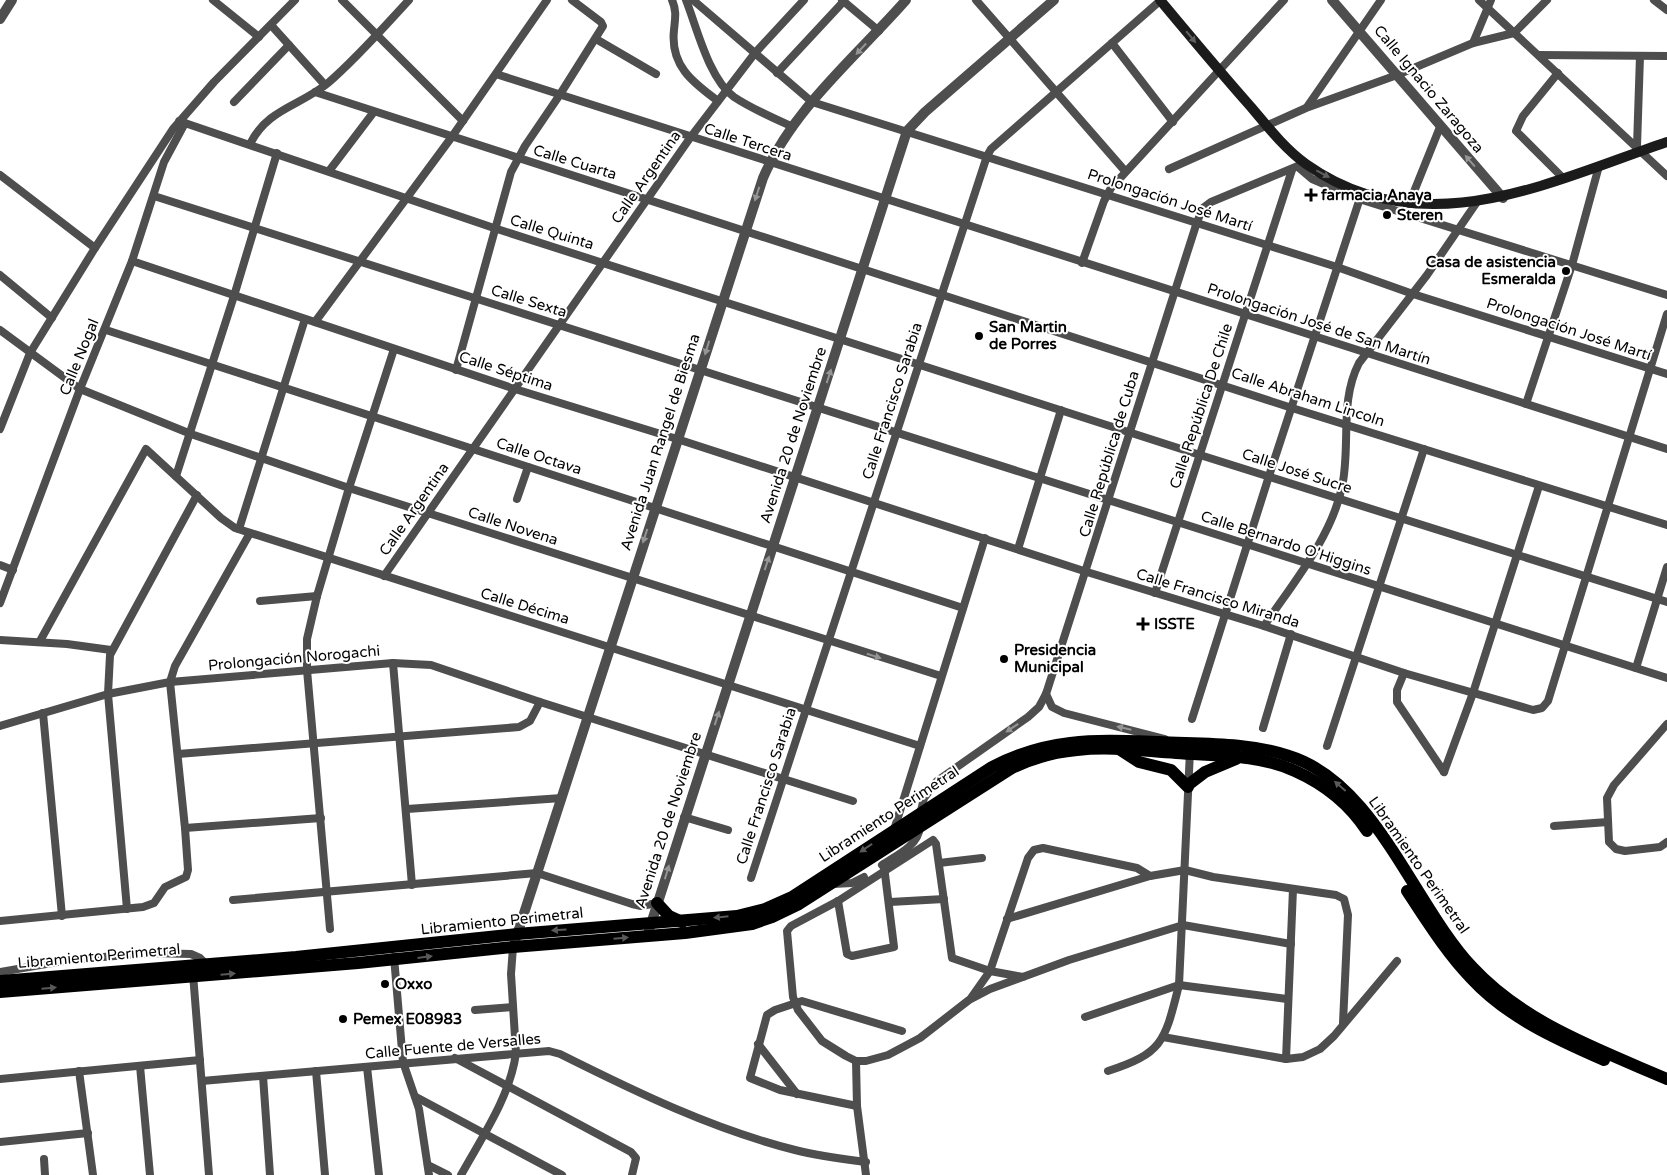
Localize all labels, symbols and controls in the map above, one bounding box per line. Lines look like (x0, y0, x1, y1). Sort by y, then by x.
street label: Calle Ignacio Zaragoza (1370, 21, 1488, 157)
one-way arrow (1185, 31, 1197, 43)
one-way arrow (855, 43, 867, 55)
street label: Calle Tercera (702, 119, 794, 165)
street label: Calle Argentina (607, 127, 685, 227)
street label: Calle Cuarta (531, 141, 619, 183)
one-way arrow (1465, 155, 1476, 168)
street label: Prolongación José Martí (1085, 165, 1255, 235)
one-way arrow (1316, 170, 1330, 178)
one-way arrow (753, 186, 761, 201)
place label: farmacia Anaya (1320, 186, 1432, 205)
marker: farmacia Anaya (1305, 189, 1317, 201)
place label: Steren (1397, 206, 1443, 224)
marker: Steren (1381, 209, 1393, 221)
street label: Calle Quinta (508, 211, 596, 253)
place label: Casa de asistencia Esmeralda (1426, 253, 1556, 288)
marker: Casa de asistencia Esmeralda (1560, 265, 1572, 277)
street label: Prolongación José de San Martín (1205, 279, 1433, 369)
street label: Calle Sexta (489, 281, 569, 321)
street label: Prolongación José Martí (1484, 294, 1654, 364)
street label: Calle Nogal (55, 316, 103, 398)
place label: San Martin de Porres (989, 318, 1067, 353)
street label: Calle Francisco Sarabia (858, 320, 926, 482)
street label: Calle República De Chile (1166, 321, 1236, 491)
marker: San Martin de Porres (973, 330, 985, 342)
street label: Avenida Juan Rangel de Biesma (616, 331, 704, 553)
one-way arrow (703, 341, 710, 356)
street label: Avenida 20 de Noviembre (756, 344, 830, 526)
street label: Calle Séptima (457, 347, 555, 395)
street label: Calle Abraham Lincoln (1229, 364, 1387, 430)
one-way arrow (825, 368, 833, 383)
street label: Calle República de Cuba (1075, 369, 1143, 539)
street label: Calle Octava (494, 434, 584, 478)
street label: Calle José Sucre (1240, 445, 1354, 497)
street label: Calle Argentina (375, 459, 453, 559)
street label: Calle Novena (466, 503, 560, 549)
street label: Calle Bernardo O'Higgins (1198, 507, 1374, 579)
one-way arrow (641, 528, 648, 543)
one-way arrow (763, 555, 771, 570)
street label: Calle Francisco Miranda (1134, 565, 1302, 631)
street label: Calle Décima (478, 584, 572, 628)
place label: ISSTE (1154, 615, 1195, 633)
marker: ISSTE (1136, 617, 1150, 631)
place label: Presidencia Municipal (1014, 641, 1096, 677)
street label: Prolongación Norogachi (207, 642, 381, 674)
one-way arrow (867, 652, 882, 660)
marker: Presidencia Municipal (998, 653, 1010, 665)
street label: Calle Francisco Sarabia (732, 705, 800, 867)
one-way arrow (713, 710, 721, 725)
one-way arrow (1006, 723, 1019, 733)
one-way arrow (1117, 724, 1132, 732)
street label: Avenida 20 de Noviembre (631, 729, 705, 911)
street label: Libramiento Perimetral (816, 762, 962, 866)
one-way arrow (1334, 780, 1346, 792)
street label: Libramiento Perimetral (1365, 793, 1473, 937)
one-way arrow (859, 843, 872, 853)
one-way arrow (663, 865, 671, 880)
street label: Libramiento Perimetral (420, 904, 584, 938)
one-way arrow (713, 914, 729, 922)
one-way arrow (551, 927, 567, 935)
one-way arrow (614, 933, 630, 941)
street label: Libramiento Perimetral (17, 940, 181, 972)
one-way arrow (417, 953, 433, 961)
one-way arrow (220, 970, 236, 978)
place label: Oxxo (395, 975, 432, 993)
marker: Oxxo (379, 978, 391, 990)
one-way arrow (41, 984, 57, 992)
place label: Pemex E08983 (353, 1010, 462, 1028)
marker: Pemex E08983 (337, 1013, 349, 1025)
street label: Calle Fuente de Versalles (364, 1029, 542, 1063)

